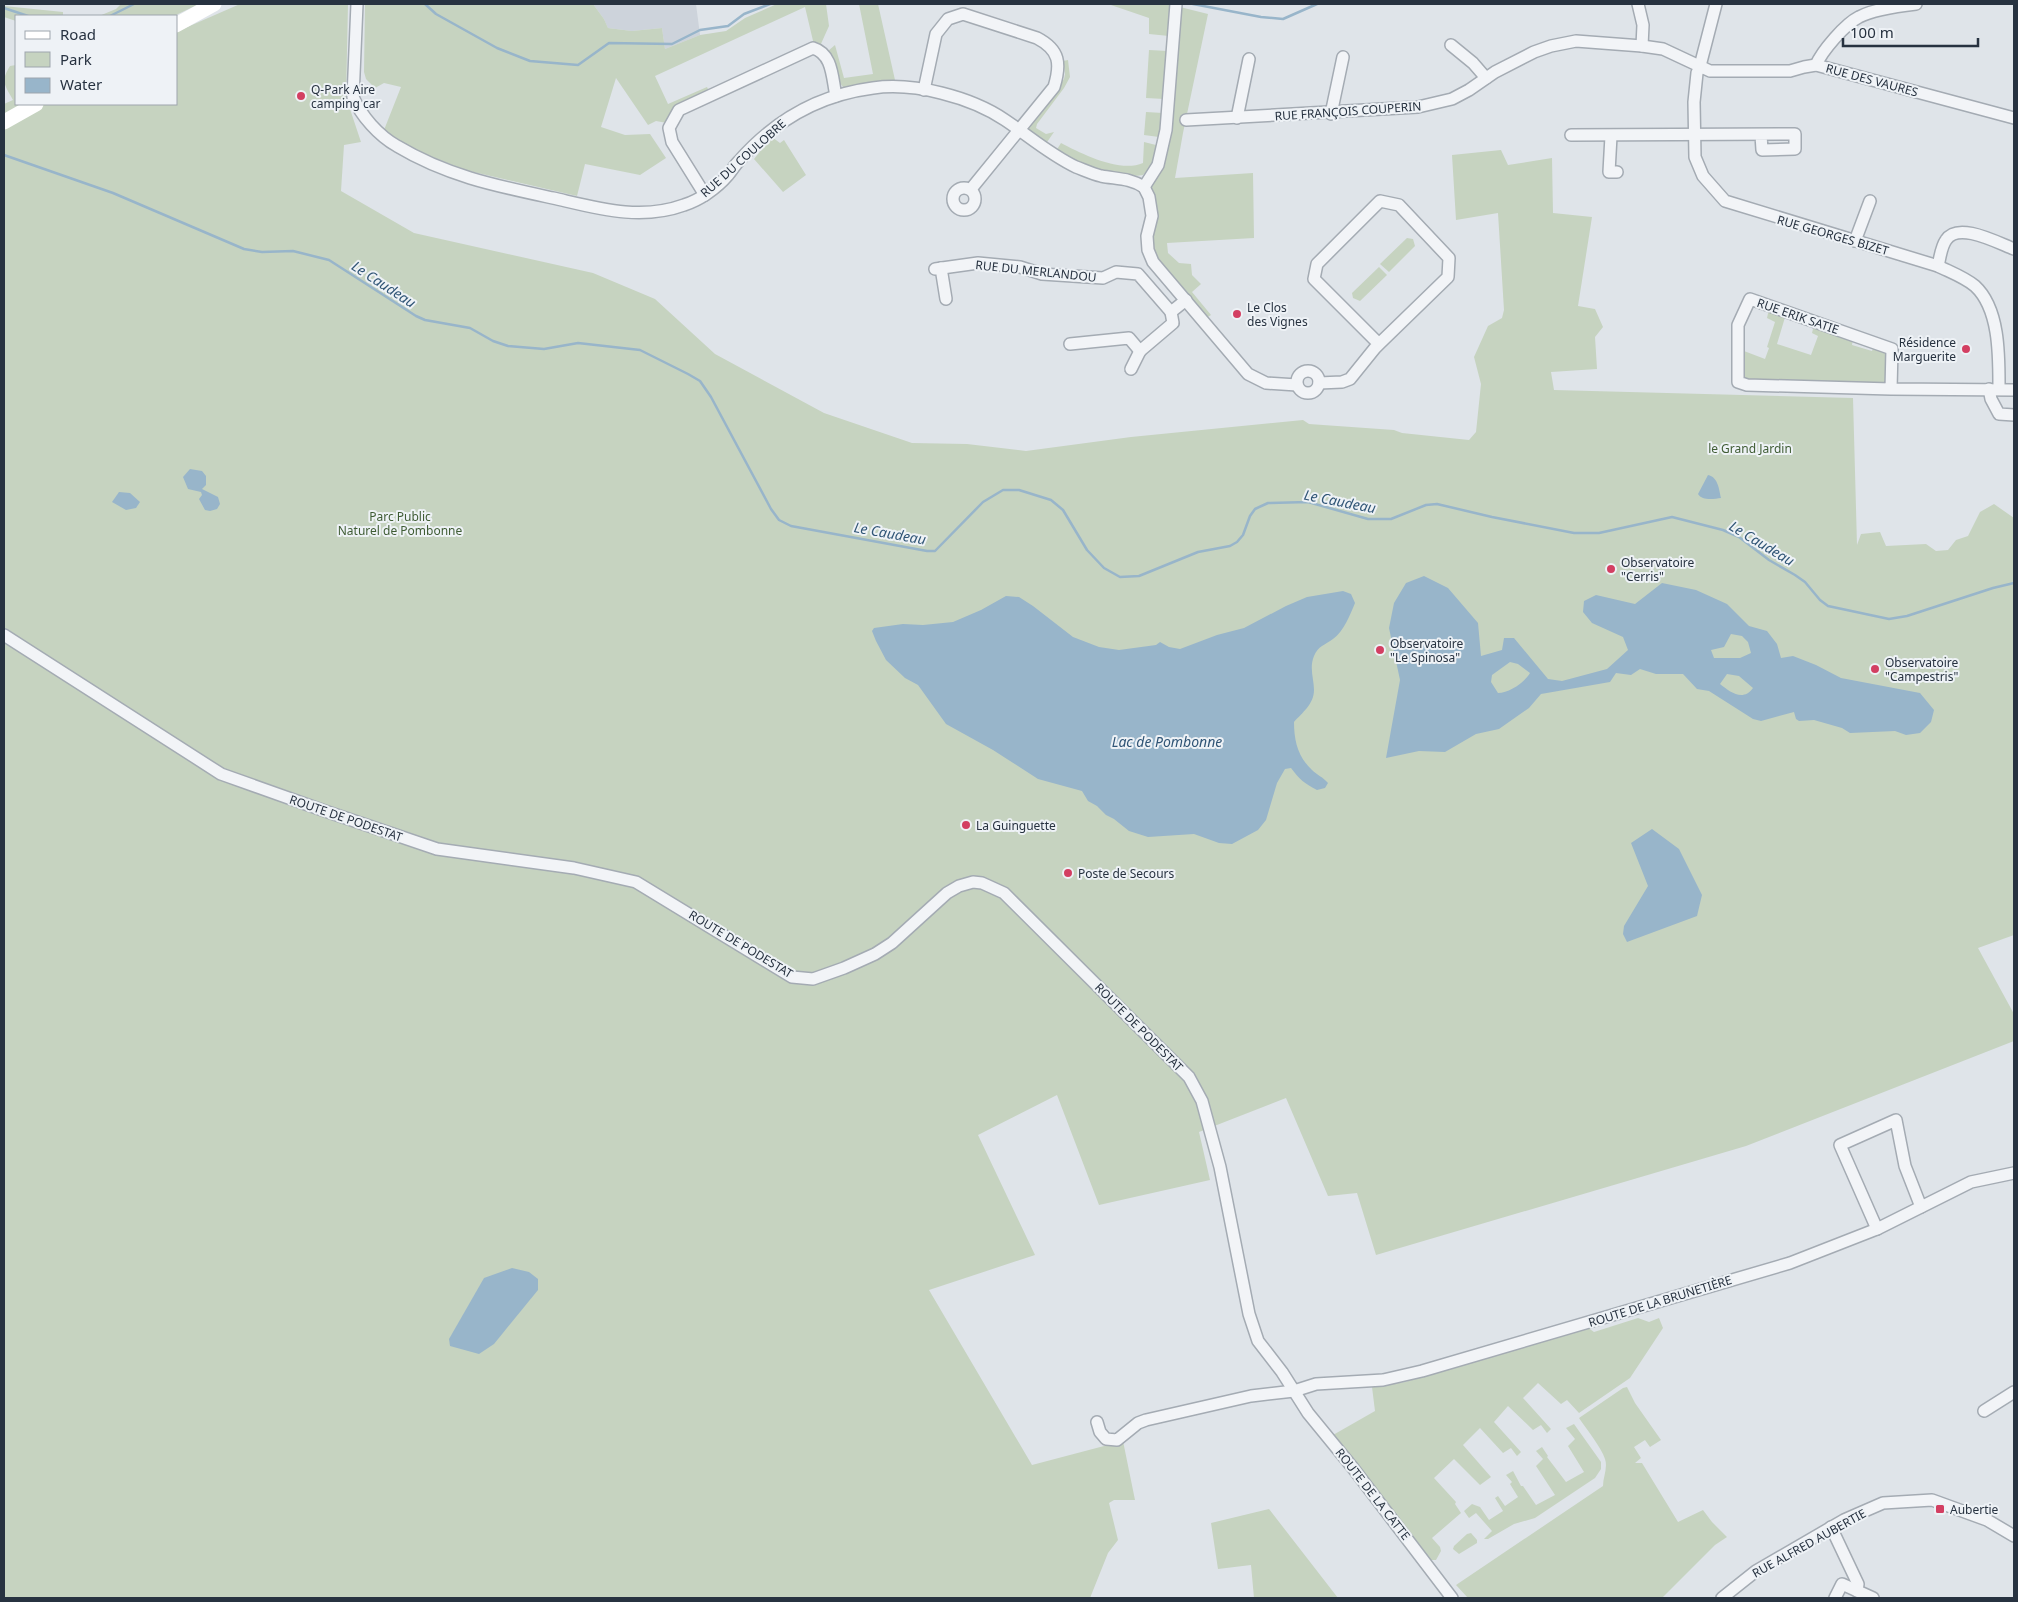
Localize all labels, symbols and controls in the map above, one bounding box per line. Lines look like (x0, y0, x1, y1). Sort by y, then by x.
legend (15, 15, 178, 105)
scale bar (1843, 15, 1978, 47)
text: 100 m (1850, 22, 1894, 42)
text: Road (60, 24, 96, 44)
text: Park (60, 49, 92, 69)
street label: RUE DES VAURES (1824, 59, 1921, 101)
text: Water (60, 74, 102, 94)
place label: Q-Park Aire camping car (311, 81, 381, 112)
marker: Q-Park Aire camping car (295, 90, 307, 102)
street label: RUE FRANÇOIS COUPERIN (1274, 97, 1422, 125)
street label: RUE DU COULOBRE (697, 115, 789, 201)
street label: RUE GEORGES BIZET (1775, 211, 1891, 259)
water label: Le Caudeau (348, 256, 420, 312)
street label: RUE DU MERLANDOU (975, 256, 1097, 286)
street label: RUE ERIK SATIE (1755, 294, 1841, 338)
place label: Le Clos des Vignes (1247, 299, 1308, 330)
marker: Le Clos des Vignes (1231, 308, 1243, 320)
place label: Résidence Marguerite (1893, 334, 1956, 365)
marker: Résidence Marguerite (1960, 343, 1972, 355)
park label: le Grand Jardin (1708, 440, 1792, 457)
water label: Le Caudeau (1302, 485, 1378, 517)
park label: Parc Public Naturel de Pombonne (338, 508, 462, 539)
water label: Le Caudeau (1726, 516, 1798, 570)
water label: Le Caudeau (853, 517, 927, 549)
place label: Observatoire "Cerris" (1621, 554, 1694, 585)
marker: Observatoire "Cerris" (1605, 563, 1617, 575)
place label: Observatoire "Le Spinosa" (1390, 635, 1463, 666)
marker: Observatoire "Le Spinosa" (1374, 644, 1386, 656)
place label: Observatoire "Campestris" (1885, 654, 1958, 685)
marker: Observatoire "Campestris" (1869, 663, 1881, 675)
water label: Lac de Pombonne (1112, 732, 1222, 751)
street label: ROUTE DE PODESTAT (287, 791, 405, 845)
place label: La Guinguette (976, 817, 1056, 834)
marker: La Guinguette (960, 819, 972, 831)
place label: Poste de Secours (1078, 865, 1175, 882)
marker: Poste de Secours (1062, 867, 1074, 879)
street label: ROUTE DE PODESTAT (686, 906, 796, 982)
street label: ROUTE DE PODESTAT (1091, 979, 1187, 1075)
street label: ROUTE DE LA BRUNETIÈRE (1586, 1271, 1734, 1331)
street label: ROUTE DE LA CATTE (1332, 1444, 1414, 1544)
place label: Aubertie (1950, 1501, 1999, 1518)
marker: Aubertie (1934, 1503, 1946, 1515)
street label: RUE ALFRED AUBERTIE (1749, 1505, 1869, 1581)

